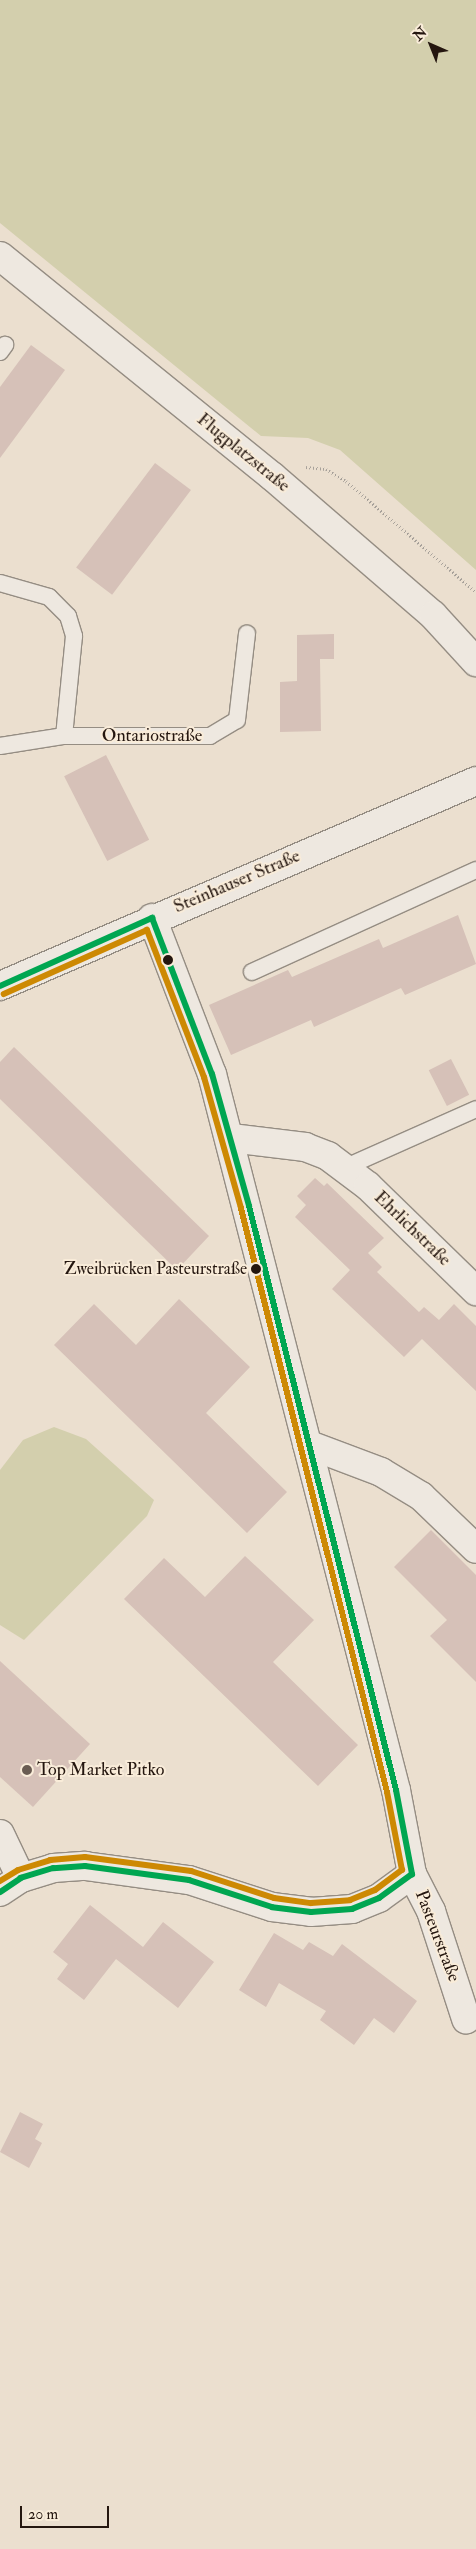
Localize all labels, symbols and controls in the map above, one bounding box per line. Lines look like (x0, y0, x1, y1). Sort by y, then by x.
north arrow (406, 20, 456, 70)
text: N (410, 23, 431, 44)
street label: Flugplatzstraße (192, 409, 294, 497)
street label: Ontariostraße (102, 725, 202, 747)
street label: Steinhauser Straße (171, 846, 303, 918)
unlabelled marker (163, 955, 173, 965)
street label: Ehrlichstraße (369, 1187, 455, 1271)
place label: Zweibrücken Pasteurstraße (64, 1259, 247, 1279)
marker: Zweibrücken Pasteurstraße (251, 1264, 261, 1274)
place label: Top Market Pitko (37, 1759, 164, 1781)
marker: Top Market Pitko (21, 1764, 33, 1776)
street label: Pasteurstraße (410, 1887, 464, 1985)
scale bar (22, 2496, 111, 2528)
text: 20 m (28, 2505, 58, 2524)

